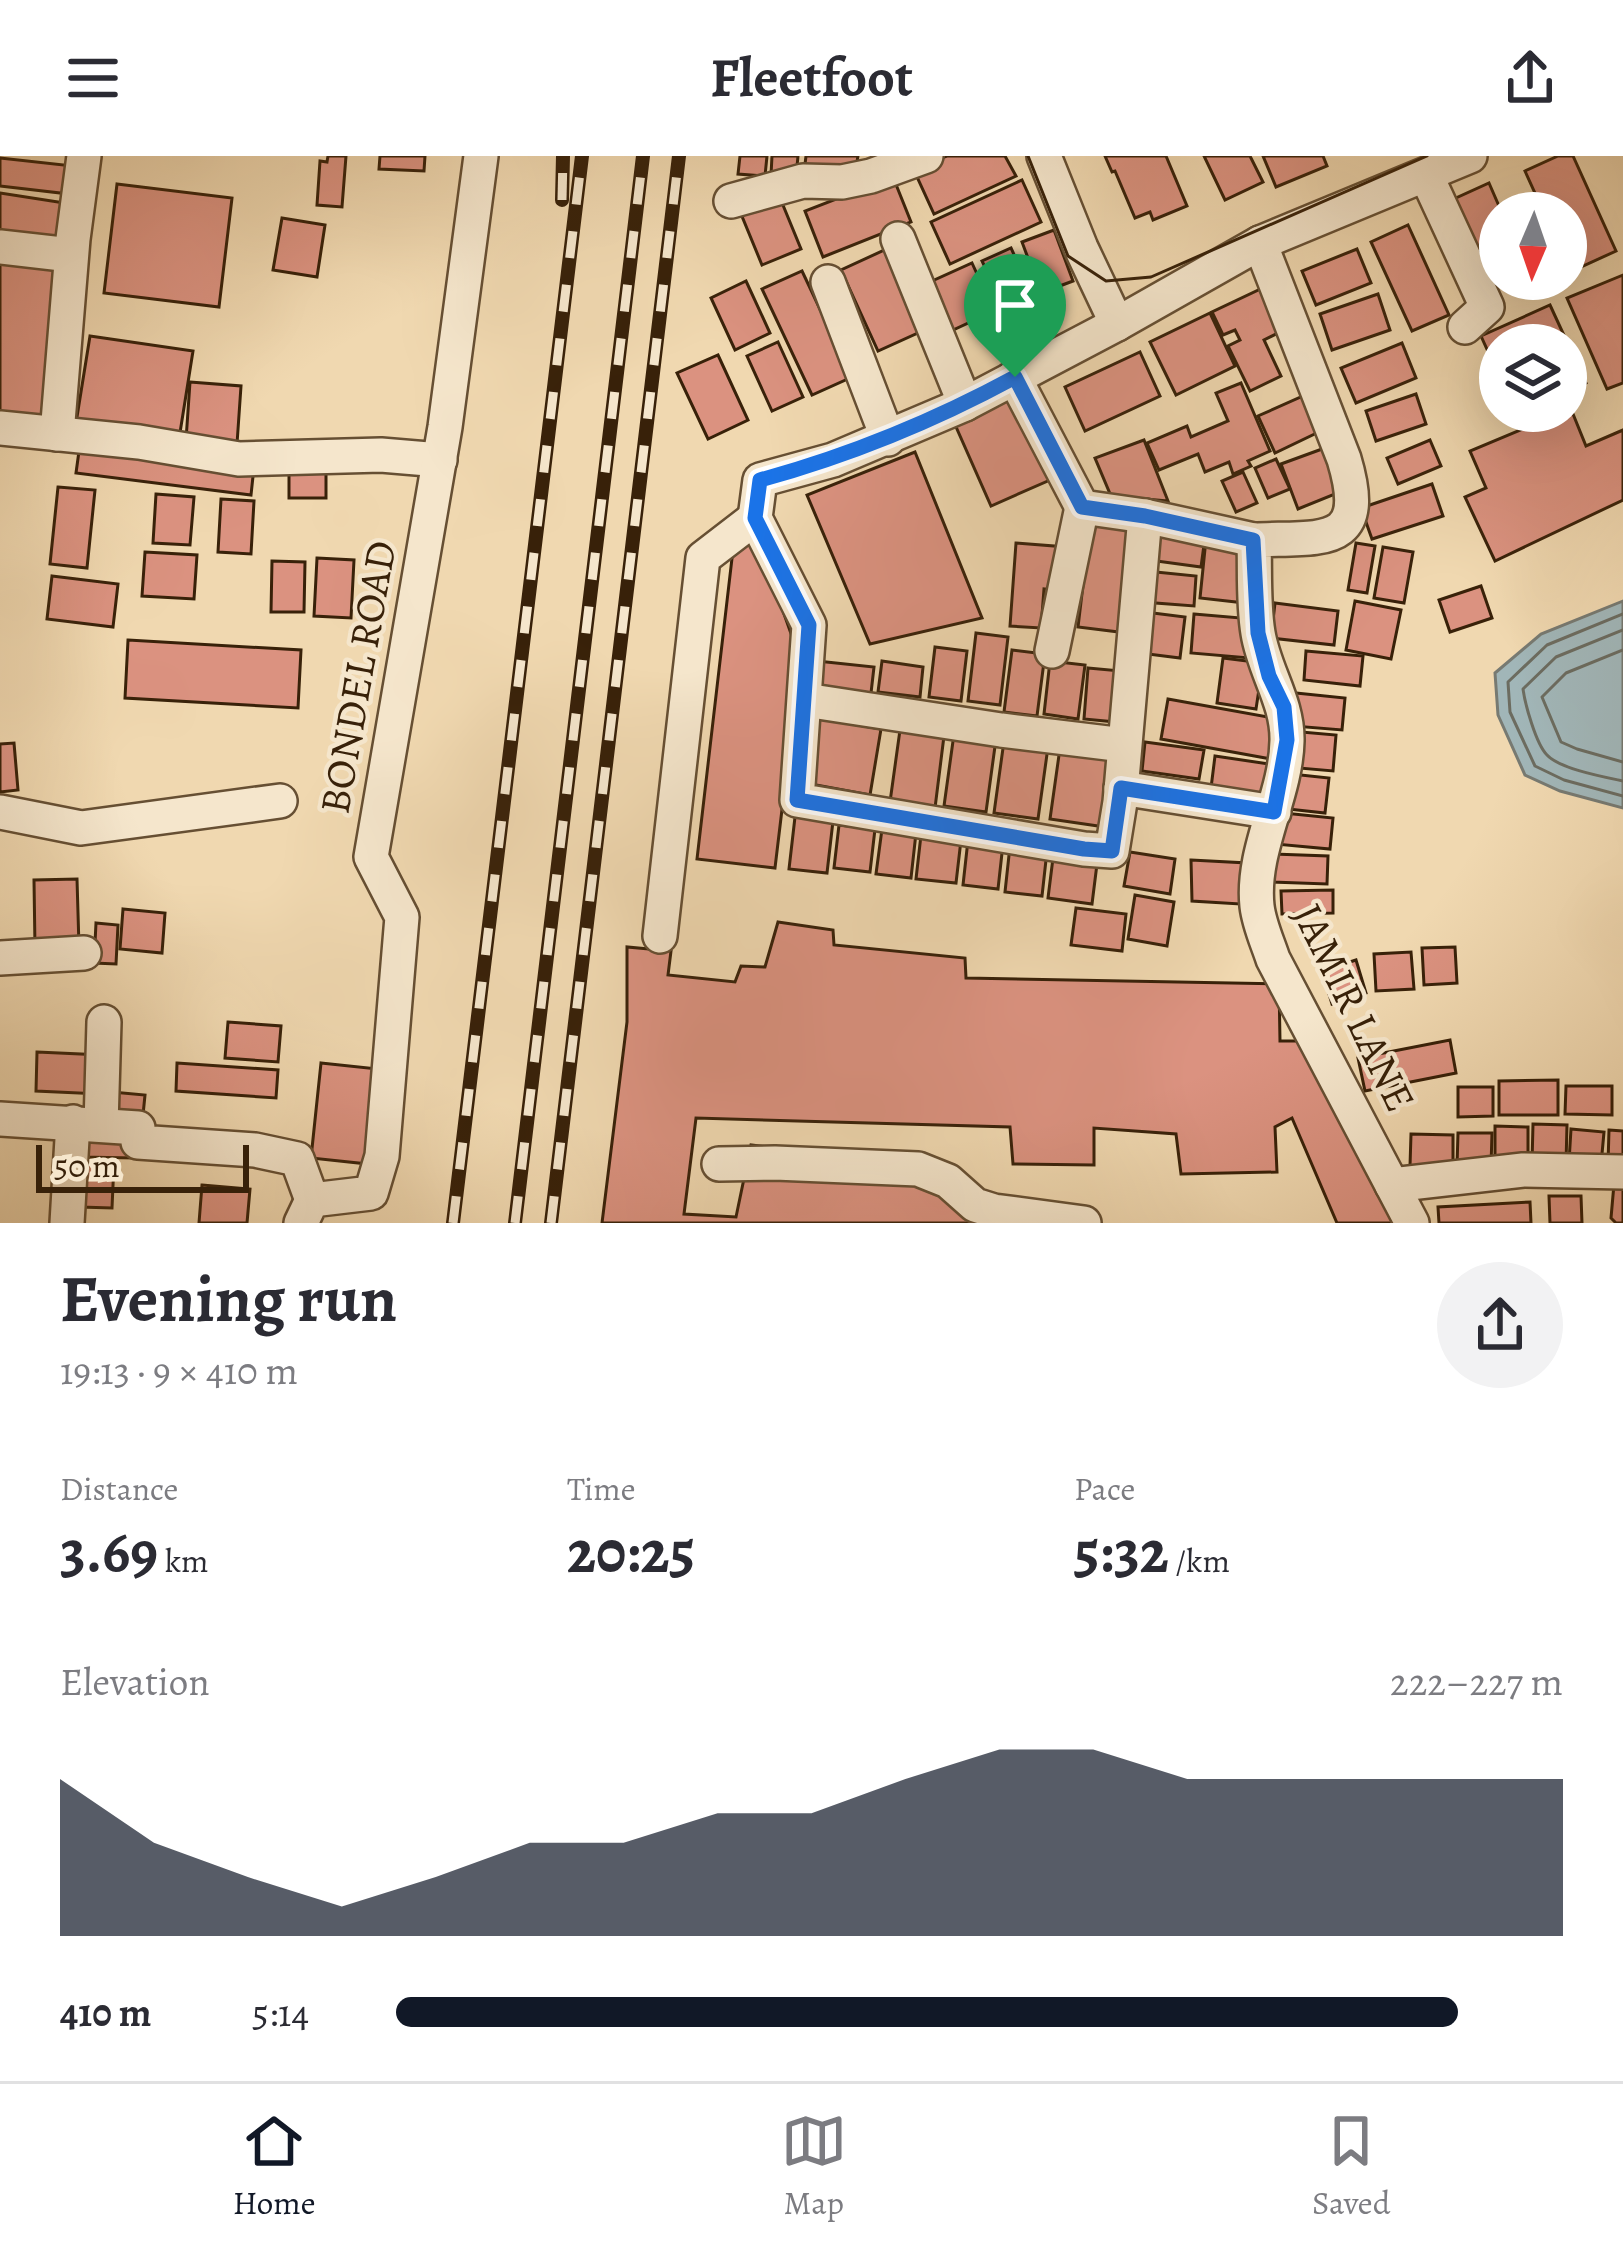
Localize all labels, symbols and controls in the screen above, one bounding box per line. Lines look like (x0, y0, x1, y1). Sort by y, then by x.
text: Fleetfoot (710, 41, 913, 115)
icon: menu (60, 45, 126, 111)
icon: share (1497, 45, 1563, 111)
north arrow (1479, 192, 1587, 300)
map controls (1479, 192, 1587, 432)
pin (964, 254, 1066, 377)
icon: arrive (982, 272, 1048, 338)
button: layers (1479, 324, 1587, 432)
street label: BONDEL ROAD (305, 536, 410, 818)
street label: JAMIR LANE (1280, 894, 1429, 1121)
scale bar (36, 1139, 249, 1192)
text: 50 m (54, 1143, 120, 1188)
text: Evening run (60, 1254, 397, 1344)
button: share (1437, 1262, 1563, 1388)
text: 19:13 · 9 × 410 m (60, 1344, 298, 1397)
text: Distance (60, 1466, 178, 1511)
text: Time (567, 1466, 636, 1511)
text: Pace (1074, 1466, 1135, 1511)
text: 3.69 (60, 1511, 158, 1593)
text: 20:25 (567, 1511, 695, 1593)
text: 5:32 (1074, 1511, 1169, 1593)
text: km (158, 1538, 209, 1583)
text: /km (1169, 1538, 1230, 1583)
text: Elevation (60, 1655, 210, 1708)
text: 222–227 m (1390, 1655, 1563, 1708)
text: 410 m (60, 1986, 151, 2039)
text: 5:14 (252, 1986, 309, 2039)
tab: Home (233, 2108, 316, 2225)
tab: Map (781, 2108, 847, 2225)
tab: Saved (1312, 2108, 1390, 2225)

